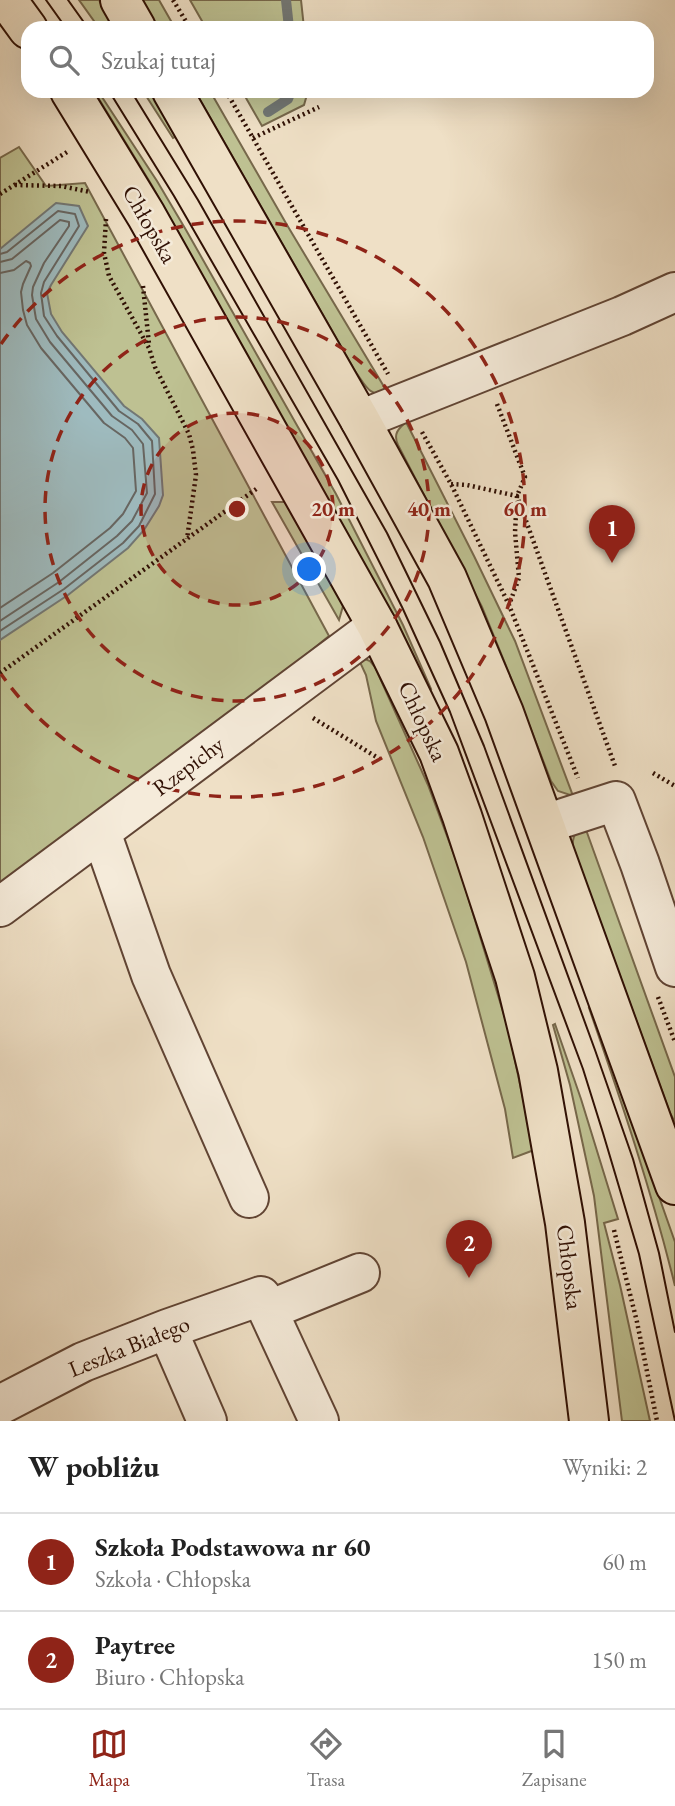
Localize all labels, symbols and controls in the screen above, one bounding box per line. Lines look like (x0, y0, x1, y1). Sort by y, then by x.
search box (21, 21, 654, 98)
icon: search (45, 41, 83, 79)
text: Szukaj tutaj (101, 43, 216, 77)
street label: Chłopska (116, 180, 185, 269)
text: 20 m (311, 495, 355, 522)
text: 40 m (407, 495, 451, 522)
text: 60 m (503, 495, 547, 522)
centre of rings (225, 497, 249, 521)
pin: 1 (589, 505, 635, 563)
your location (292, 552, 326, 586)
street label: Chłopska (391, 676, 455, 767)
street label: Rzepichy (146, 729, 230, 803)
pin: 2 (446, 1220, 492, 1278)
street label: Chłopska (550, 1223, 590, 1312)
street label: Leszka Białego (64, 1308, 194, 1384)
text: W pobliżu (28, 1447, 159, 1486)
text: Wyniki: 2 (563, 1452, 647, 1482)
text: Szkoła Podstawowa nr 60 (95, 1530, 370, 1564)
text: 1 (45, 1547, 57, 1577)
text: 60 m (602, 1547, 647, 1577)
text: Szkoła · Chłopska (95, 1564, 251, 1594)
text: Paytree (95, 1628, 175, 1662)
text: 2 (45, 1645, 57, 1675)
text: 150 m (591, 1645, 647, 1675)
text: Biuro · Chłopska (95, 1662, 244, 1692)
tab: Mapa (88, 1725, 130, 1792)
tab: Trasa (307, 1725, 345, 1792)
tab: Zapisane (522, 1725, 587, 1792)

